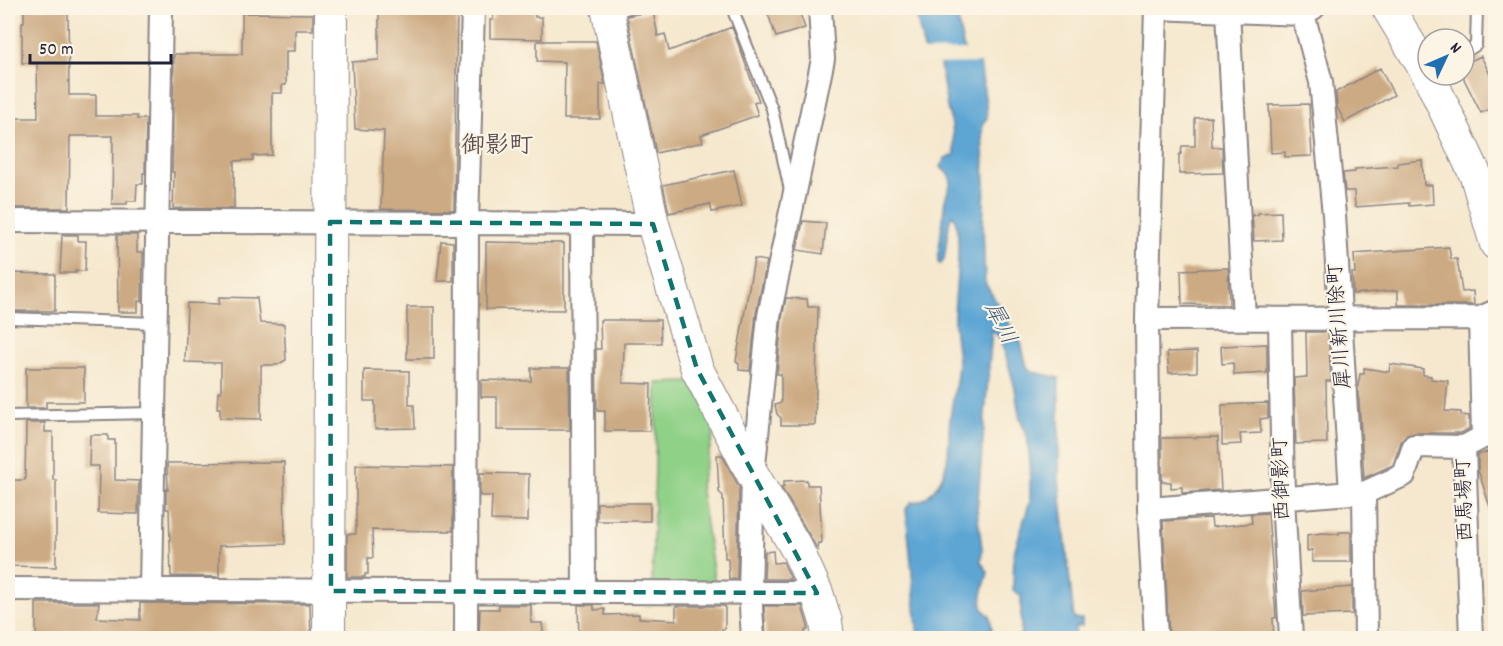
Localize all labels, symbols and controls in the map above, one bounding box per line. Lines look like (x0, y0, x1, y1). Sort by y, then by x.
scale bar (30, 27, 171, 65)
north arrow (1416, 27, 1476, 87)
text: N (1444, 37, 1466, 59)
text: 50 m (39, 38, 74, 63)
district label: 御影町 (461, 130, 533, 164)
street label: 犀川新川除町 (1322, 262, 1360, 390)
water label: 犀川 (975, 297, 1023, 351)
street label: 西御影町 (1267, 437, 1299, 521)
street label: 西馬場町 (1450, 458, 1482, 542)

